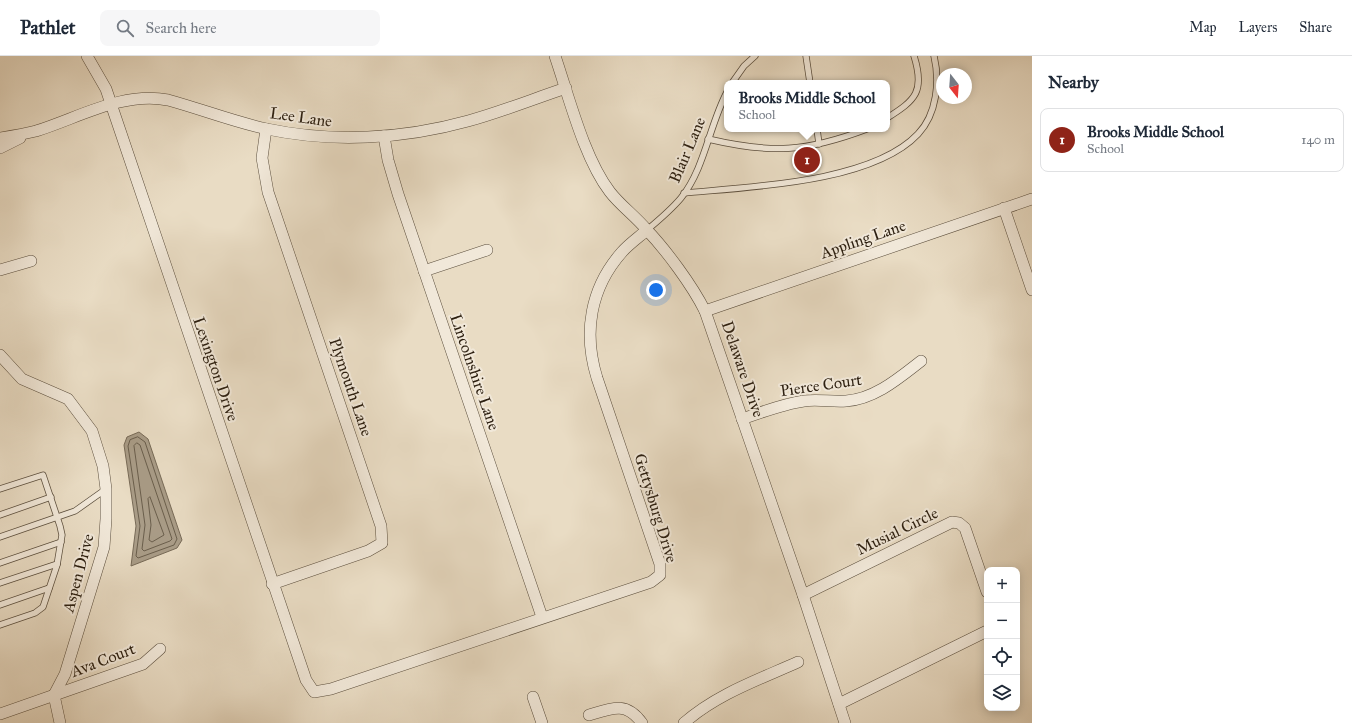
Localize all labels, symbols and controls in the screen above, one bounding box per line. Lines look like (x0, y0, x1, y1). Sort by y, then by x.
search box (100, 10, 380, 46)
text: Pathlet (20, 16, 76, 39)
icon: search (114, 17, 136, 39)
text: Search here (146, 19, 217, 37)
text: Map (1189, 19, 1217, 36)
text: Layers (1239, 19, 1277, 36)
text: Share (1299, 19, 1332, 36)
north arrow (936, 68, 972, 104)
text: Nearby (1048, 72, 1099, 93)
popup (724, 80, 890, 132)
text: Brooks Middle School (739, 89, 875, 107)
street label: Lee Lane (269, 103, 334, 131)
text: School (739, 107, 775, 123)
street label: Blair Lane (665, 114, 709, 186)
text: Brooks Middle School (1087, 123, 1224, 141)
text: 1 (1059, 132, 1065, 148)
text: 140 m (1301, 132, 1335, 148)
text: School (1087, 141, 1124, 157)
pin: 1 (794, 145, 820, 175)
street label: Appling Lane (817, 215, 909, 264)
your location (646, 280, 666, 300)
street label: Lincolnshire Lane (446, 311, 504, 433)
street label: Lexington Drive (188, 314, 243, 424)
street label: Delaware Drive (718, 318, 768, 420)
street label: Plymouth Lane (325, 335, 377, 439)
street label: Pierce Court (779, 370, 863, 400)
street label: Gettysburg Drive (629, 451, 682, 565)
street label: Musial Circle (853, 503, 941, 559)
street label: Aspen Drive (58, 531, 98, 615)
map controls (984, 567, 1020, 711)
button: + (984, 567, 1020, 603)
button: − (984, 603, 1020, 639)
street label: Ava Court (67, 639, 138, 681)
button: locate (984, 639, 1020, 675)
button: layers (984, 675, 1020, 711)

